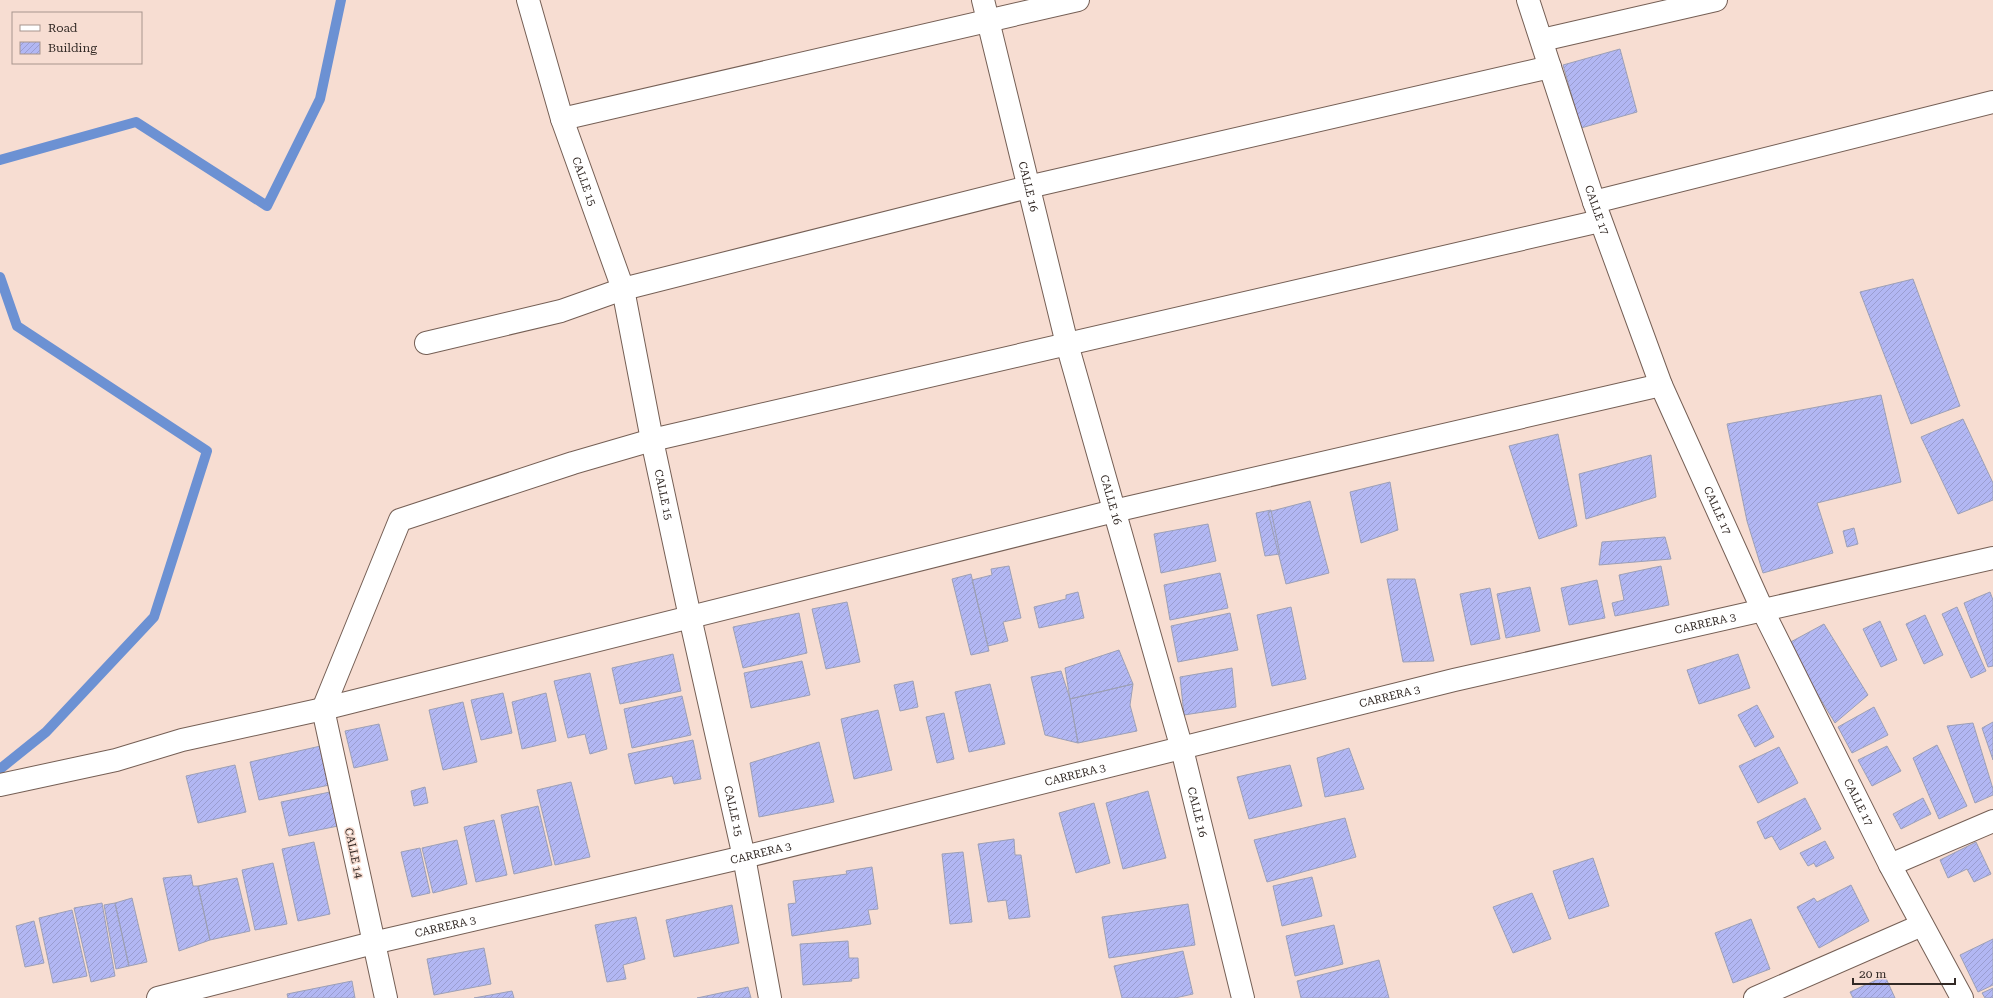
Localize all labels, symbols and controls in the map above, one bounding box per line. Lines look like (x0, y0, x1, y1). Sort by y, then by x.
legend (12, 12, 142, 64)
text: Road (48, 21, 78, 35)
text: Building (48, 41, 97, 55)
street label: CALLE 15 (569, 155, 599, 208)
street label: CALLE 16 (1016, 160, 1040, 213)
street label: CALLE 17 (1582, 184, 1611, 237)
street label: CALLE 15 (651, 468, 675, 521)
street label: CALLE 16 (1097, 473, 1124, 526)
street label: CALLE 17 (1701, 485, 1734, 537)
street label: CARRERA 3 (1673, 610, 1737, 637)
street label: CARRERA 3 (1358, 683, 1421, 710)
street label: CARRERA 3 (1043, 761, 1107, 789)
street label: CALLE 17 (1841, 776, 1875, 828)
street label: CALLE 15 (721, 785, 745, 838)
street label: CALLE 16 (1185, 786, 1209, 839)
street label: CALLE 14 (342, 827, 365, 880)
street label: CARRERA 3 (729, 839, 793, 867)
street label: CARRERA 3 (413, 913, 477, 940)
scale bar (1853, 960, 1955, 986)
text: 20 m (1859, 967, 1886, 981)

